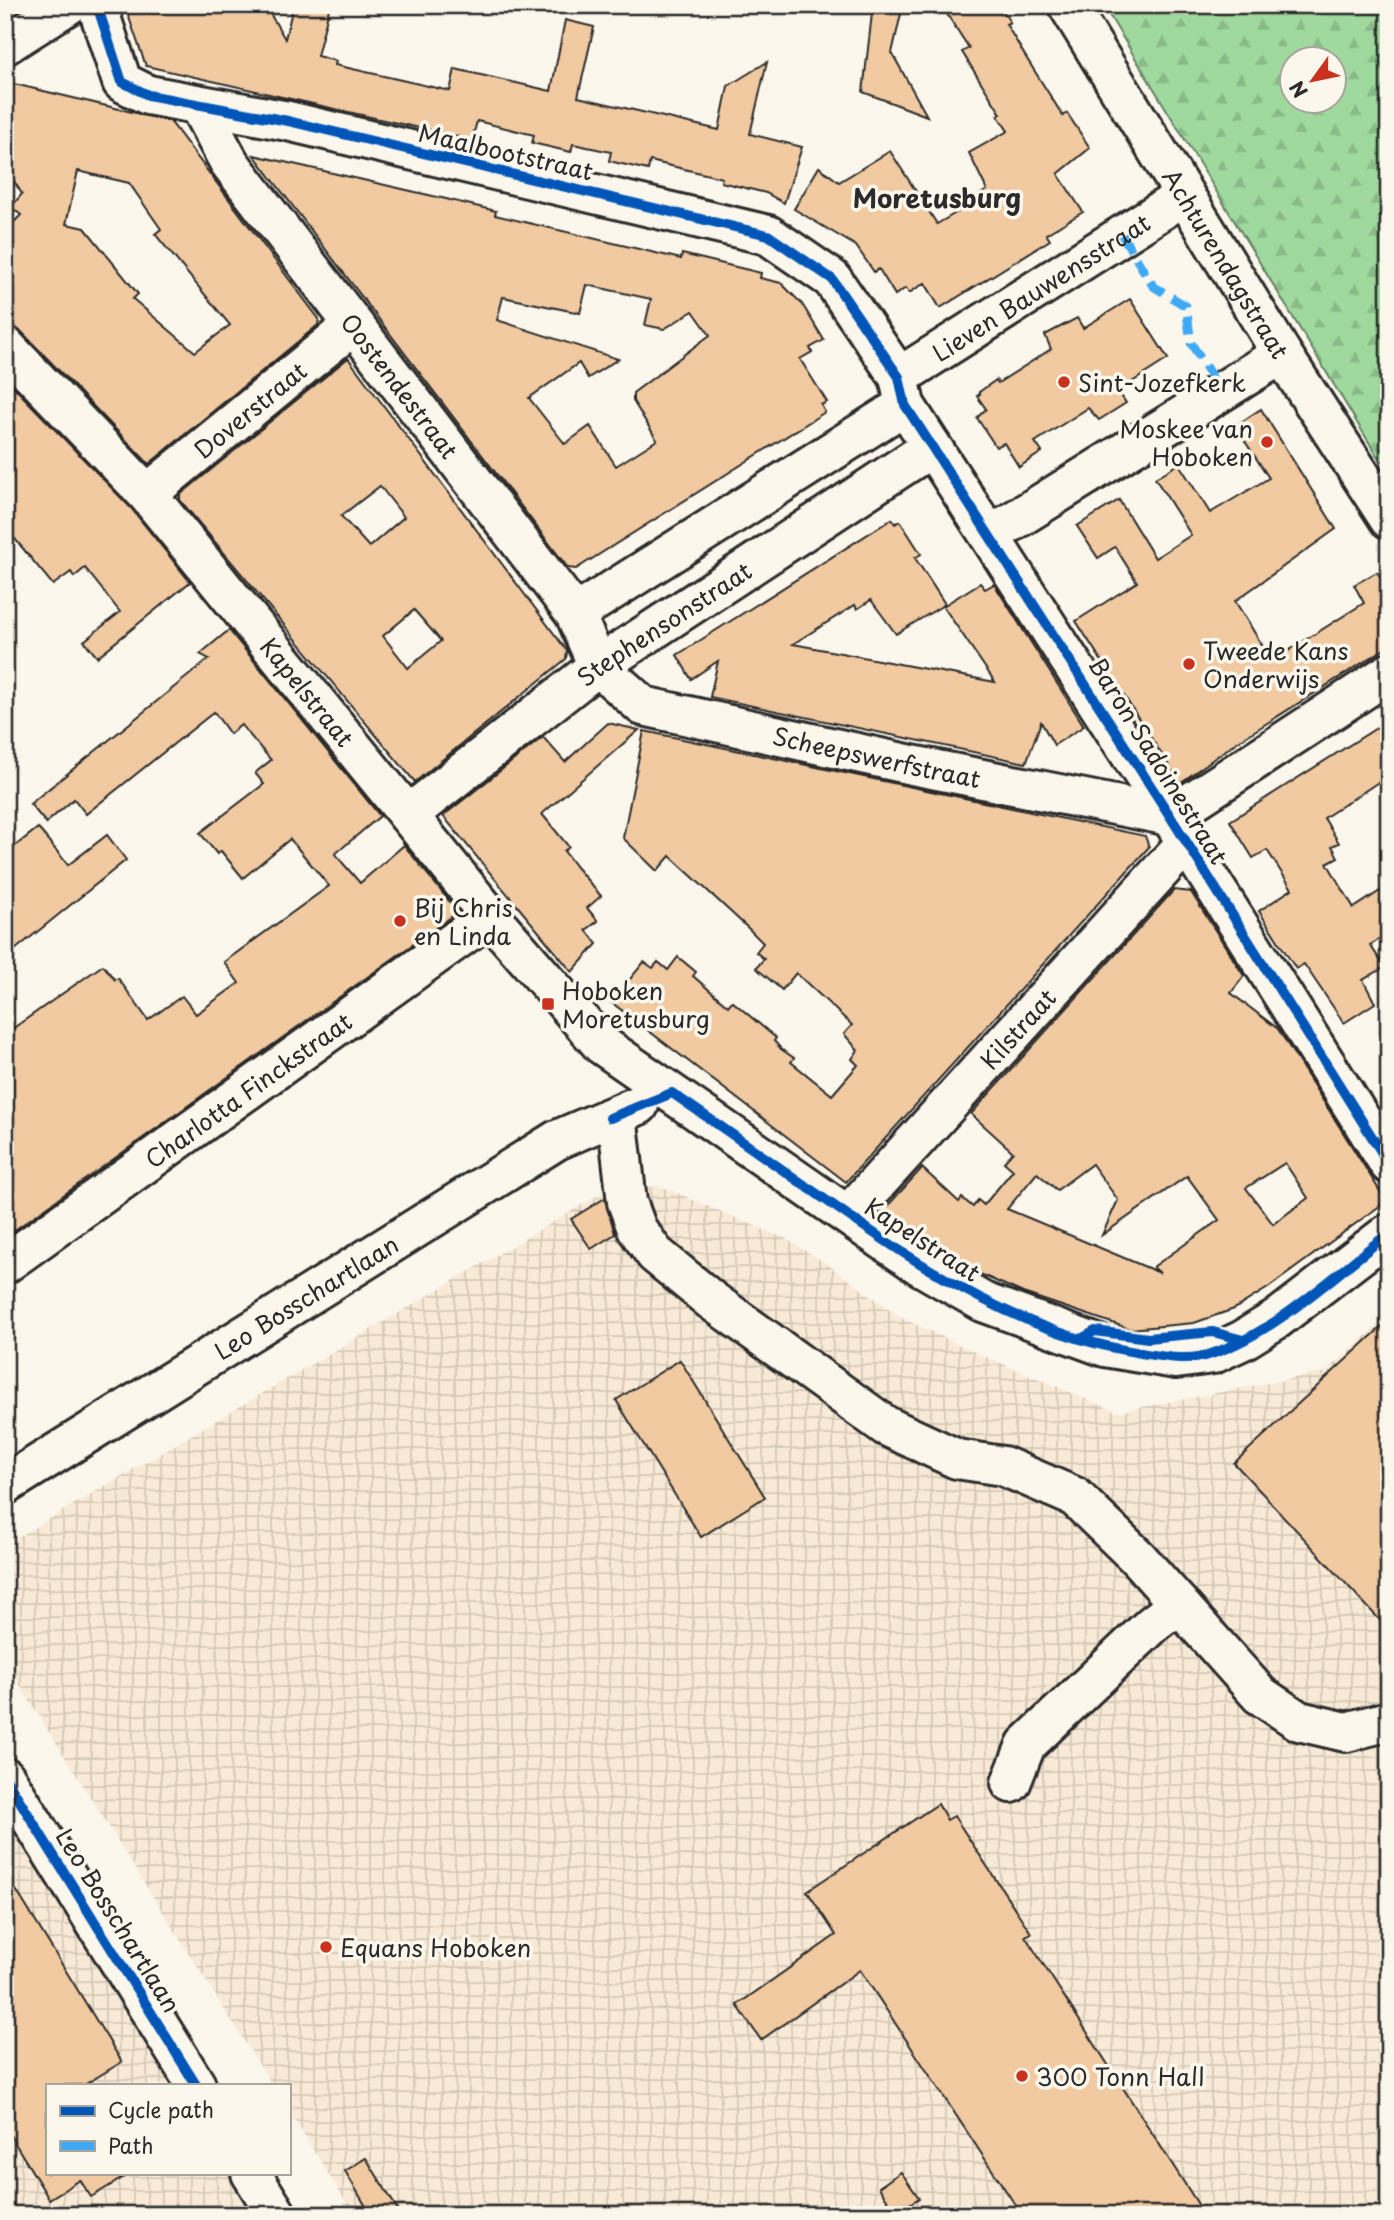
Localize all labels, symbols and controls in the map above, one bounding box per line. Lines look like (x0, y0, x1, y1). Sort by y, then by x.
north arrow (1278, 46, 1348, 116)
text: N (1282, 76, 1314, 104)
street label: Maalbootstraat (415, 113, 597, 189)
street label: Achturendagstraat (1154, 161, 1299, 366)
district label: Moretusburg (853, 178, 1021, 217)
street label: Lieven Bauwensstraat (925, 204, 1157, 370)
street label: Oostendestraat (333, 305, 467, 466)
street label: Doverstraat (186, 353, 314, 467)
place label: Sint-Jozefkerk (1078, 364, 1246, 400)
marker: Sint-Jozefkerk (1056, 374, 1072, 390)
place label: Moskee van Hoboken (1119, 410, 1253, 474)
marker: Moskee van Hoboken (1259, 434, 1275, 450)
street label: Stephensonstraat (569, 552, 759, 694)
street label: Kapelstraat (252, 629, 363, 754)
place label: Tweede Kans Onderwijs (1203, 632, 1348, 696)
street label: Baron Sadoinestraat (1080, 649, 1238, 871)
marker: Tweede Kans Onderwijs (1181, 656, 1197, 672)
street label: Scheepswerfstraat (769, 717, 984, 796)
place label: Bij Chris en Linda (414, 889, 513, 953)
marker: Bij Chris en Linda (392, 913, 408, 929)
place label: Hoboken Moretusburg (562, 972, 710, 1036)
street label: Kilstraat (971, 980, 1064, 1077)
marker: Hoboken Moretusburg (540, 996, 556, 1012)
street label: Charlotta Finckstraat (137, 1003, 359, 1176)
street label: Kapelstraat (858, 1188, 988, 1290)
street label: Leo Bosschartlaan (207, 1226, 405, 1368)
street label: Leo Bosschartlaan (48, 1821, 190, 2019)
place label: Equans Hoboken (340, 1929, 531, 1965)
marker: Equans Hoboken (318, 1939, 334, 1955)
place label: 300 Tonn Hall (1036, 2058, 1204, 2094)
marker: 300 Tonn Hall (1014, 2068, 1030, 2084)
legend (46, 2084, 290, 2174)
text: Cycle path (108, 2093, 214, 2125)
text: Path (108, 2129, 153, 2161)

